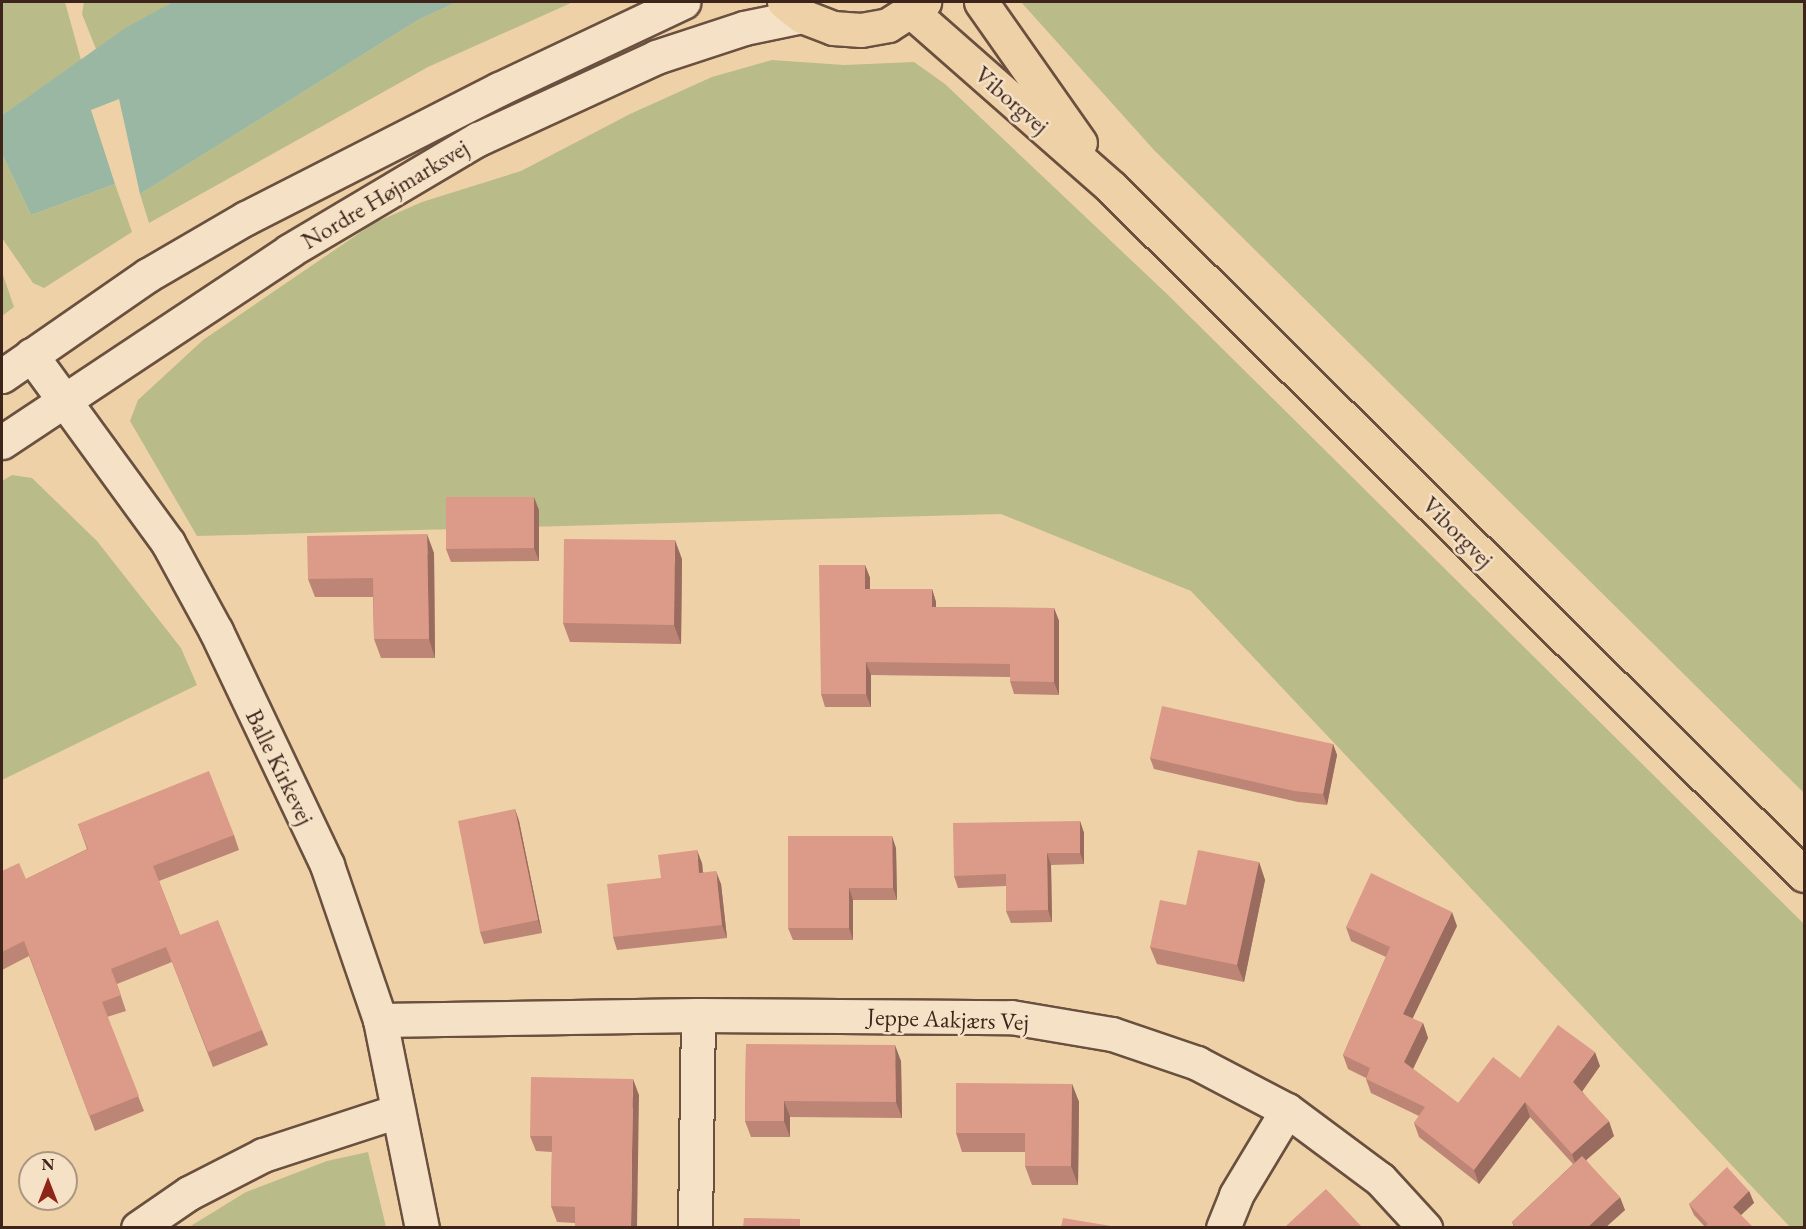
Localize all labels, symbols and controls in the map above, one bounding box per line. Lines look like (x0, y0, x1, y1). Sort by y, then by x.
street label: Viborgvej (969, 60, 1055, 140)
street label: Nordre Højmarksvej (296, 133, 474, 255)
street label: Viborgvej (1416, 490, 1500, 574)
street label: Balle Kirkevej (240, 705, 320, 829)
street label: Jeppe Aakjærs Vej (867, 1002, 1029, 1036)
north arrow (18, 1151, 78, 1211)
text: N (42, 1154, 54, 1175)

